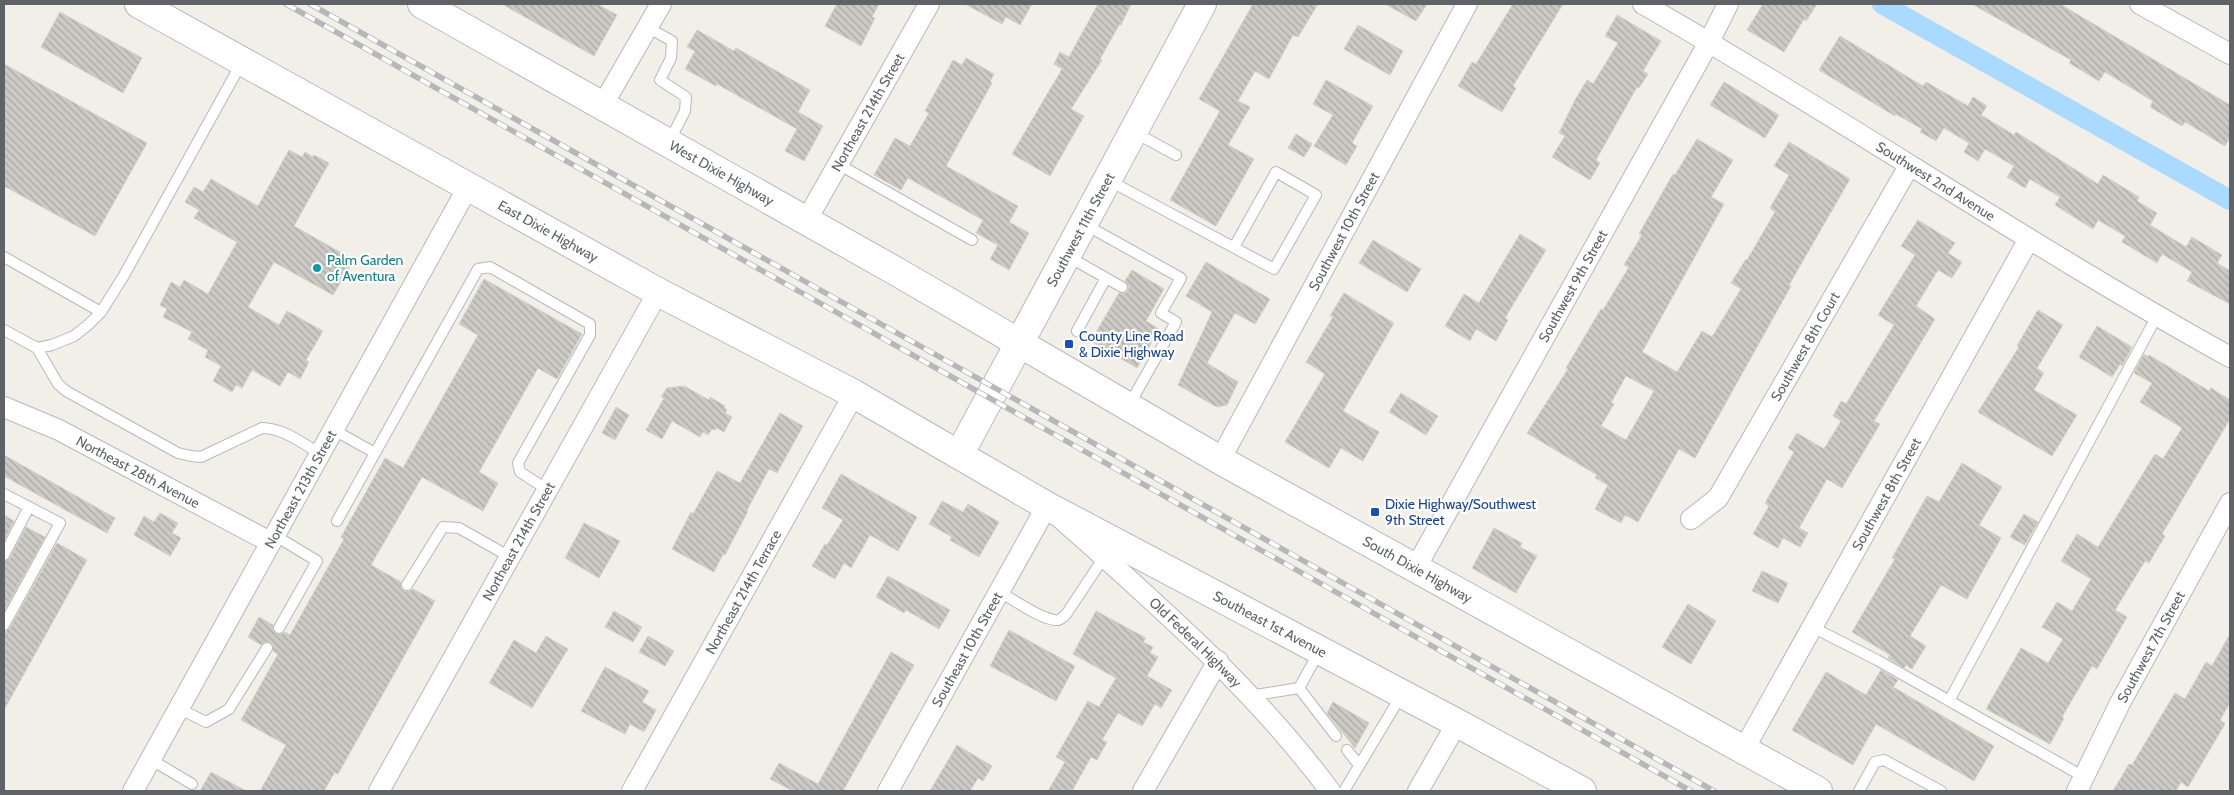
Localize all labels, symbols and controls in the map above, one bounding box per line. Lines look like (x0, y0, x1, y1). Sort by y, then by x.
street label: Northeast 214th Street (827, 50, 908, 175)
street label: West Dixie Highway (666, 136, 777, 210)
street label: Southwest 2nd Avenue (1873, 137, 1998, 225)
street label: Southwest 11th Street (1042, 169, 1119, 290)
street label: Southwest 10th Street (1304, 169, 1383, 294)
street label: East Dixie Highway (495, 196, 602, 266)
street label: Southwest 9th Street (1534, 226, 1611, 345)
place label: Palm Garden of Aventura (327, 251, 404, 285)
marker: Palm Garden of Aventura (311, 262, 323, 274)
street label: Southwest 8th Court (1767, 288, 1844, 404)
place label: County Line Road & Dixie Highway (1079, 327, 1184, 361)
marker: County Line Road & Dixie Highway (1063, 338, 1075, 350)
street label: Northeast 213th Street (260, 427, 341, 552)
street label: Northeast 28th Avenue (73, 432, 203, 512)
street label: Southwest 8th Street (1848, 434, 1925, 554)
street label: Northeast 214th Street (478, 479, 559, 604)
place label: Dixie Highway/Southwest 9th Street (1385, 495, 1536, 529)
marker: Dixie Highway/Southwest 9th Street (1369, 506, 1381, 518)
street label: Northeast 214th Terrace (701, 527, 785, 657)
street label: South Dixie Highway (1360, 532, 1476, 607)
street label: Southeast 1st Avenue (1210, 587, 1330, 661)
street label: Southwest 7th Street (2113, 588, 2189, 706)
street label: Southeast 10th Street (928, 589, 1006, 710)
street label: Old Federal Highway (1145, 593, 1246, 691)

